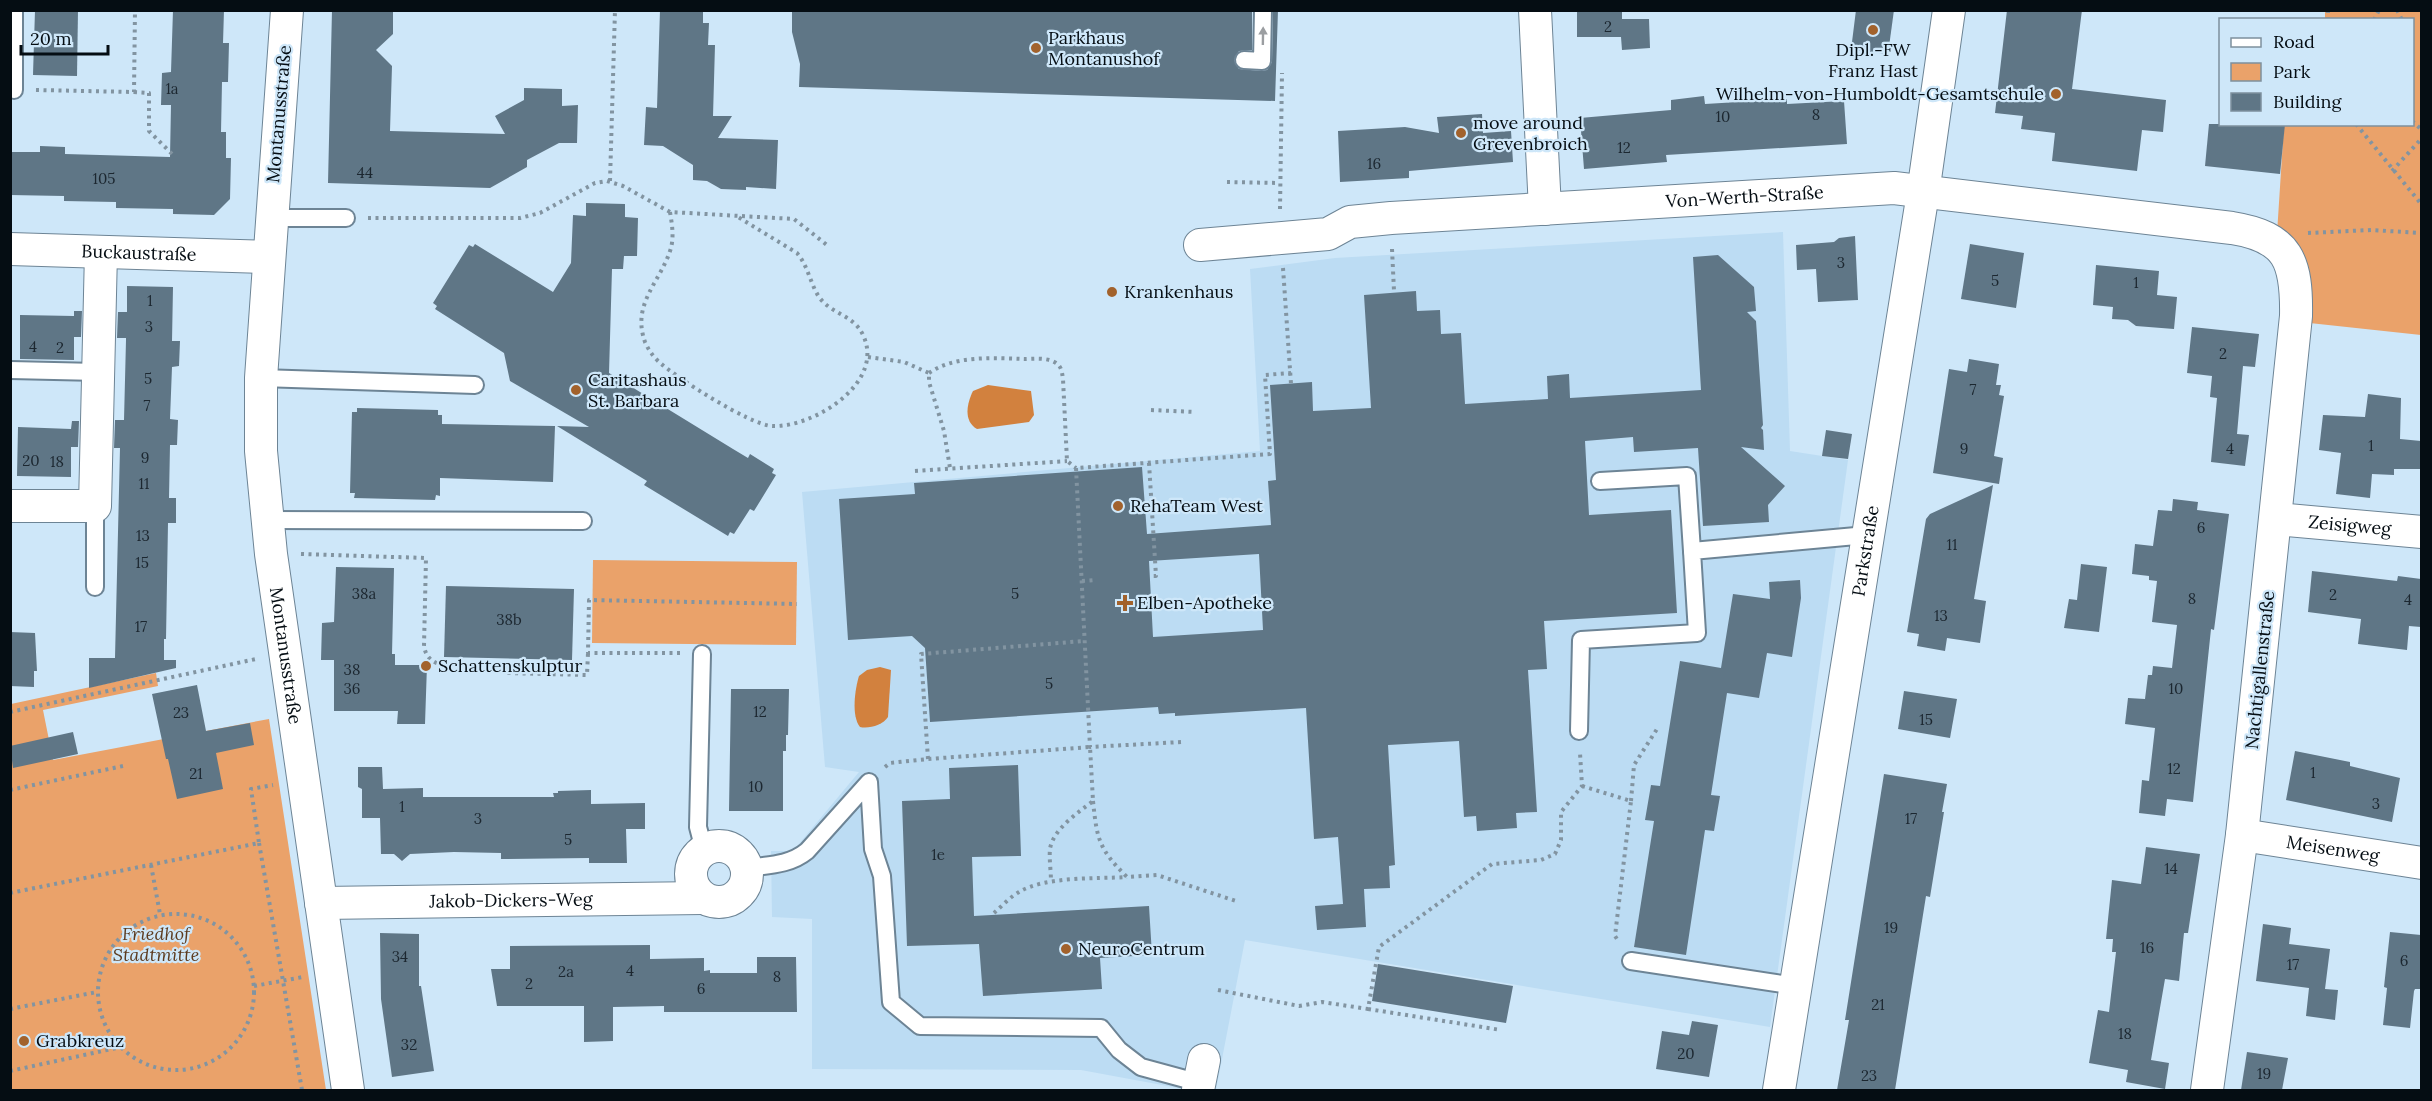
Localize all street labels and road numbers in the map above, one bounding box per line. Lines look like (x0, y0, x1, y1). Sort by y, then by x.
street label: Montanusstraße (261, 44, 296, 184)
street label: Von-Werth-Straße (1664, 180, 1824, 213)
street label: Buckaustraße (81, 239, 197, 266)
street label: Parkstraße (1846, 503, 1884, 598)
street label: Zeisigweg (2307, 510, 2393, 540)
street label: Montanusstraße (265, 585, 307, 726)
street label: Nachtigallenstraße (2240, 589, 2279, 750)
street label: Meisenweg (2285, 830, 2382, 867)
street label: Jakob-Dickers-Weg (428, 887, 594, 913)

